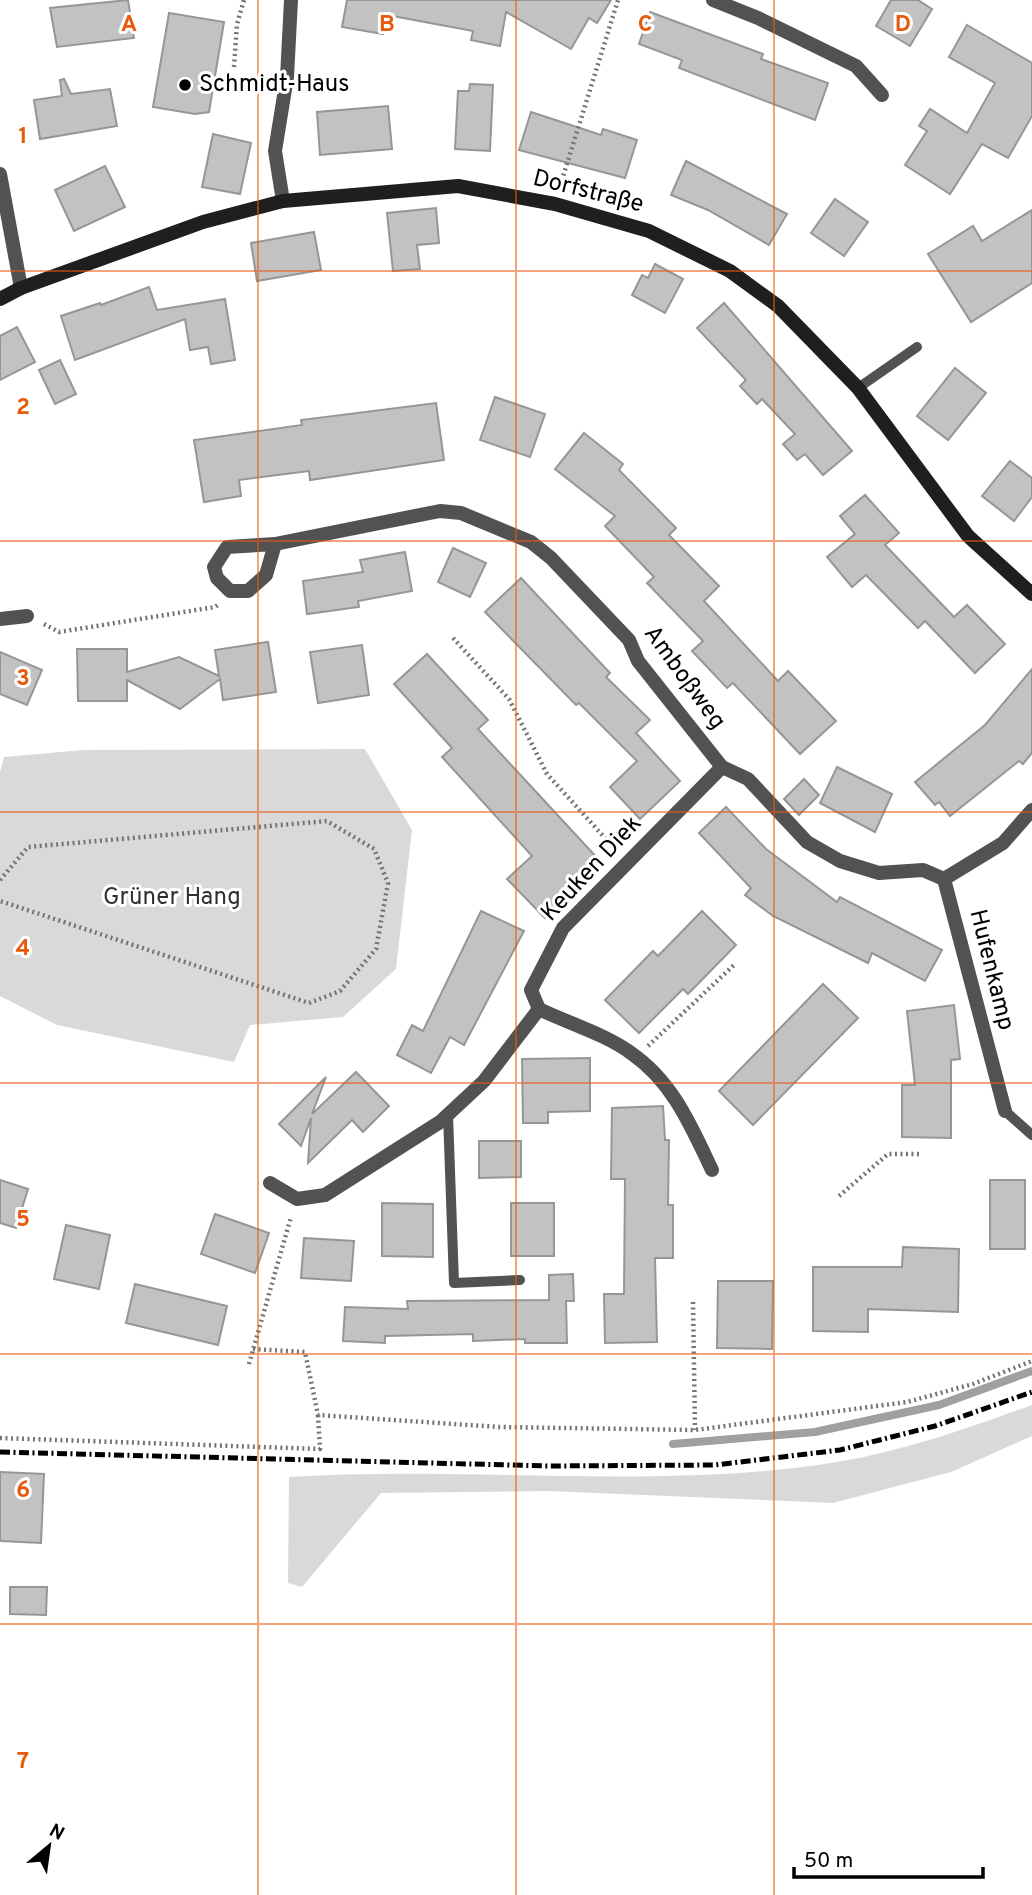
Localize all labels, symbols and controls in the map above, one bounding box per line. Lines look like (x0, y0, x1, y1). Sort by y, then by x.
text: A (121, 11, 137, 40)
text: B (379, 11, 395, 40)
text: C (638, 11, 652, 40)
text: D (895, 11, 911, 40)
place label: Schmidt-Haus (199, 70, 349, 100)
marker: Schmidt-Haus (177, 77, 193, 93)
text: 1 (18, 123, 28, 152)
street label: Dorfstraße (530, 164, 646, 220)
text: 2 (16, 394, 30, 423)
street label: Amboßweg (636, 620, 732, 736)
text: 3 (16, 665, 30, 694)
street label: Keuken Diek (535, 810, 649, 928)
park label: Grüner Hang (103, 883, 241, 913)
street label: Hufenkamp (961, 906, 1021, 1034)
text: 4 (16, 935, 30, 964)
text: 5 (16, 1206, 30, 1235)
text: 6 (16, 1477, 30, 1506)
text: 7 (17, 1748, 29, 1777)
north arrow (14, 1811, 84, 1881)
text: N (44, 1819, 68, 1847)
scale bar (794, 1836, 983, 1880)
text: 50 m (804, 1848, 853, 1875)

